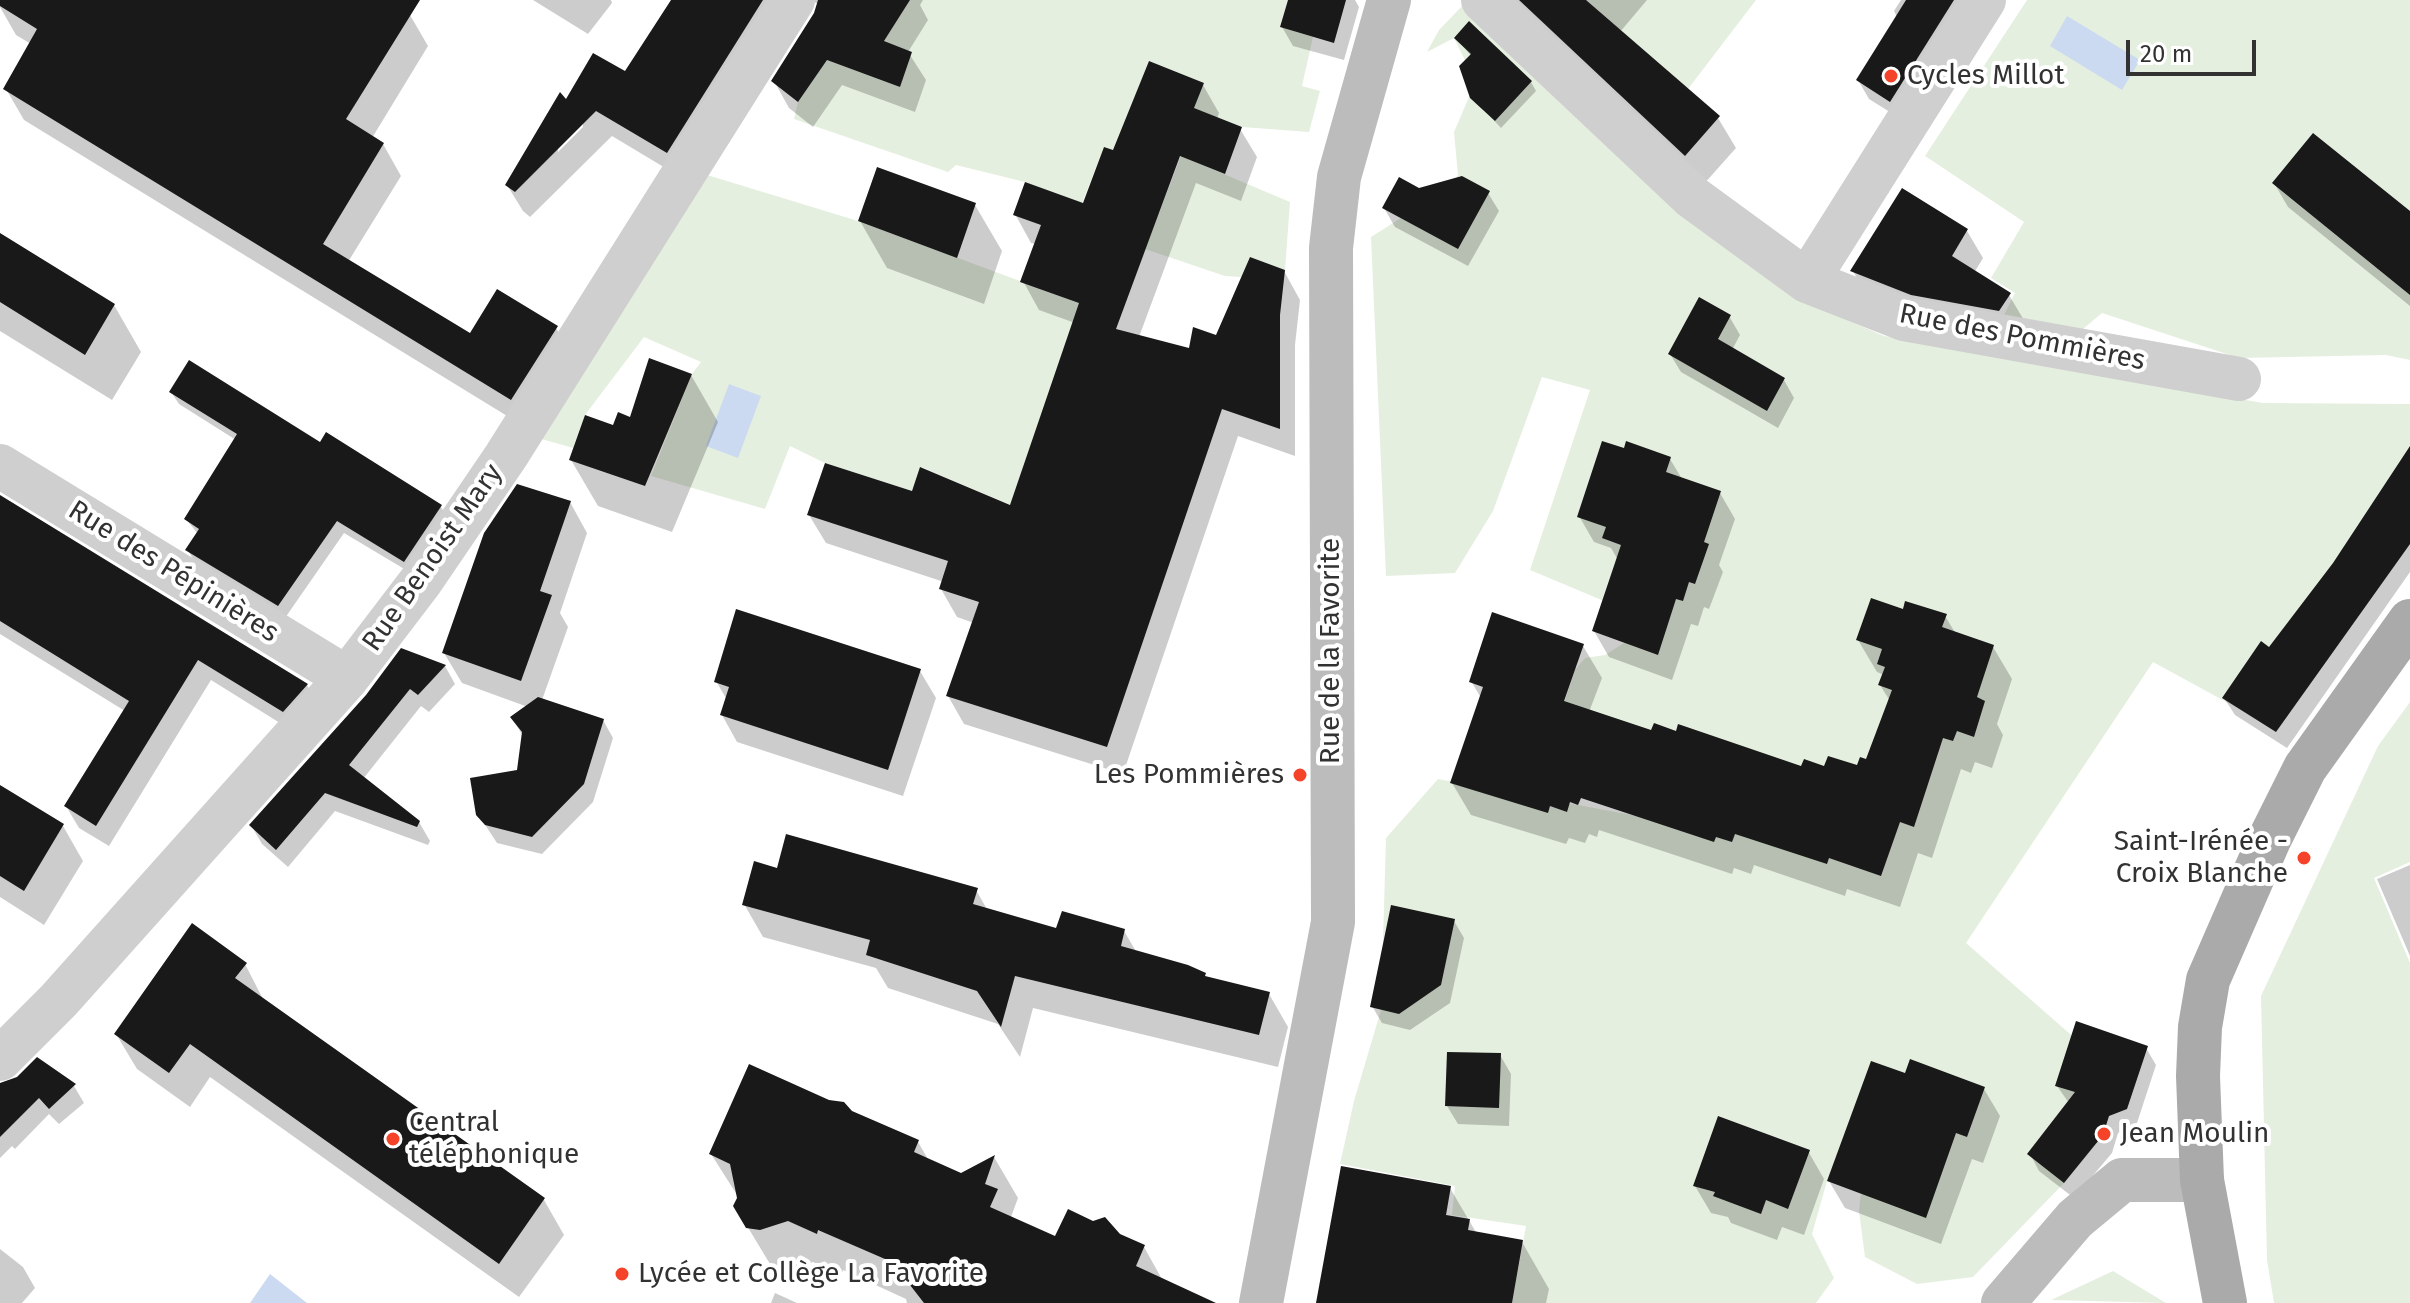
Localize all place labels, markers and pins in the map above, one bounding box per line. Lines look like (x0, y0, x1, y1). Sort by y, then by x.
place label: Cycles Millot (1907, 59, 2065, 93)
marker: Cycles Millot (1882, 67, 1900, 85)
place label: Les Pommières (1094, 758, 1284, 792)
marker: Les Pommières (1291, 766, 1309, 784)
place label: Saint-Irénée - Croix Blanche (2114, 825, 2288, 891)
marker: Saint-Irénée - Croix Blanche (2295, 849, 2313, 867)
place label: Central téléphonique (409, 1106, 579, 1172)
place label: Jean Moulin (2120, 1117, 2270, 1151)
marker: Jean Moulin (2095, 1125, 2113, 1143)
marker: Central téléphonique (384, 1130, 402, 1148)
place label: Lycée et Collège La Favorite (638, 1257, 984, 1291)
marker: Lycée et Collège La Favorite (613, 1265, 631, 1283)

